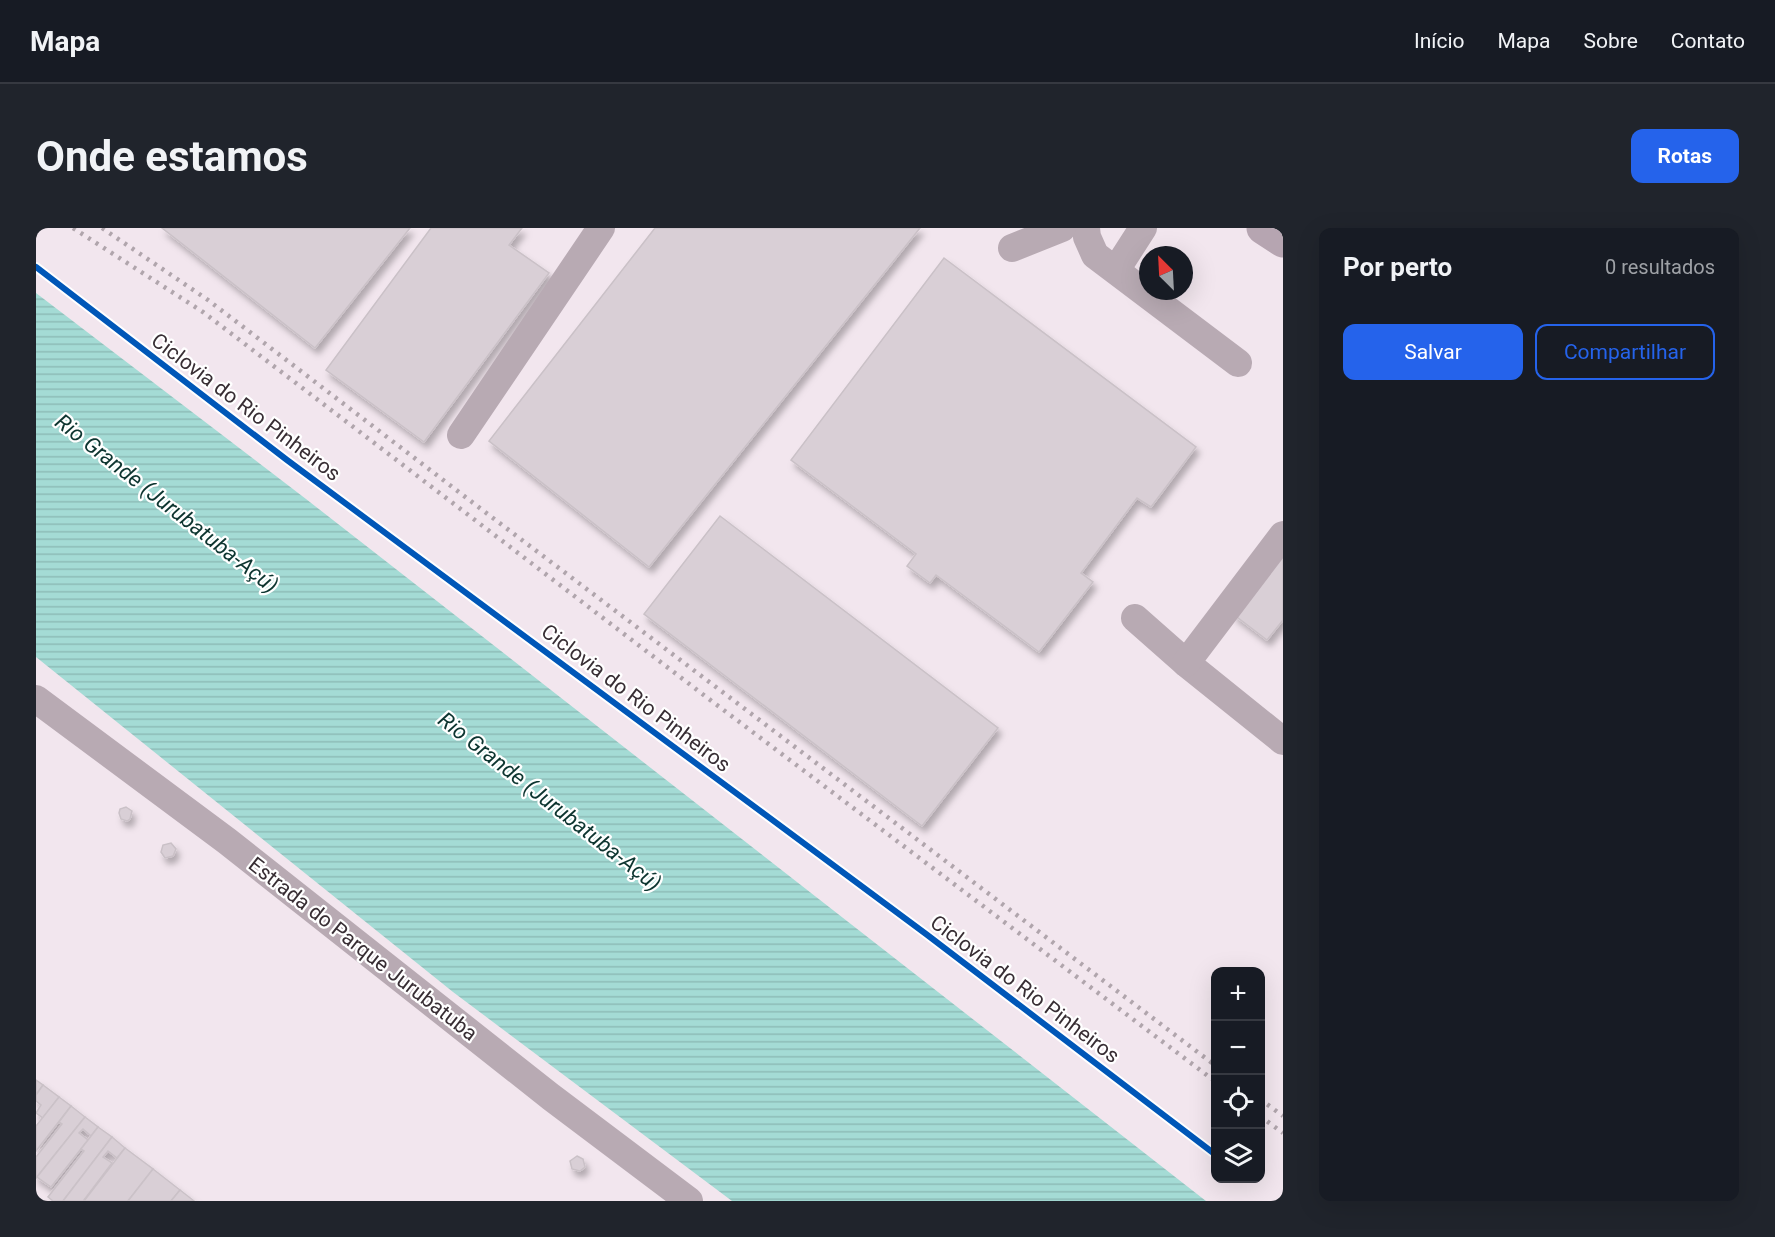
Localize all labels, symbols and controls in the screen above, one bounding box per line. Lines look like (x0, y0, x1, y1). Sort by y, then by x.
text: Mapa (30, 25, 100, 58)
text: Início (1414, 29, 1465, 53)
text: Mapa (1498, 29, 1551, 53)
text: Sobre (1584, 29, 1638, 53)
text: Contato (1671, 29, 1745, 53)
button: Rotas (1631, 129, 1739, 183)
text: Onde estamos (36, 132, 308, 181)
north arrow (1139, 246, 1193, 300)
text: Por perto (1343, 252, 1452, 282)
text: 0 resultados (1605, 255, 1715, 279)
button: Salvar (1343, 324, 1523, 380)
button: Compartilhar (1535, 324, 1715, 380)
street label: Ciclovia do Rio Pinheiros (147, 328, 345, 486)
water label: Rio Grande (Jurubatuba-Açú) (50, 409, 283, 599)
street label: Ciclovia do Rio Pinheiros (537, 619, 735, 777)
water label: Rio Grande (Jurubatuba-Açú) (433, 707, 666, 897)
street label: Estrada do Parque Jurubatuba (244, 852, 482, 1046)
street label: Ciclovia do Rio Pinheiros (926, 910, 1124, 1068)
map controls (1211, 967, 1265, 1183)
button: + (1211, 967, 1265, 1021)
button: − (1211, 1021, 1265, 1075)
button: locate (1211, 1075, 1265, 1129)
button: layers (1211, 1129, 1265, 1183)

